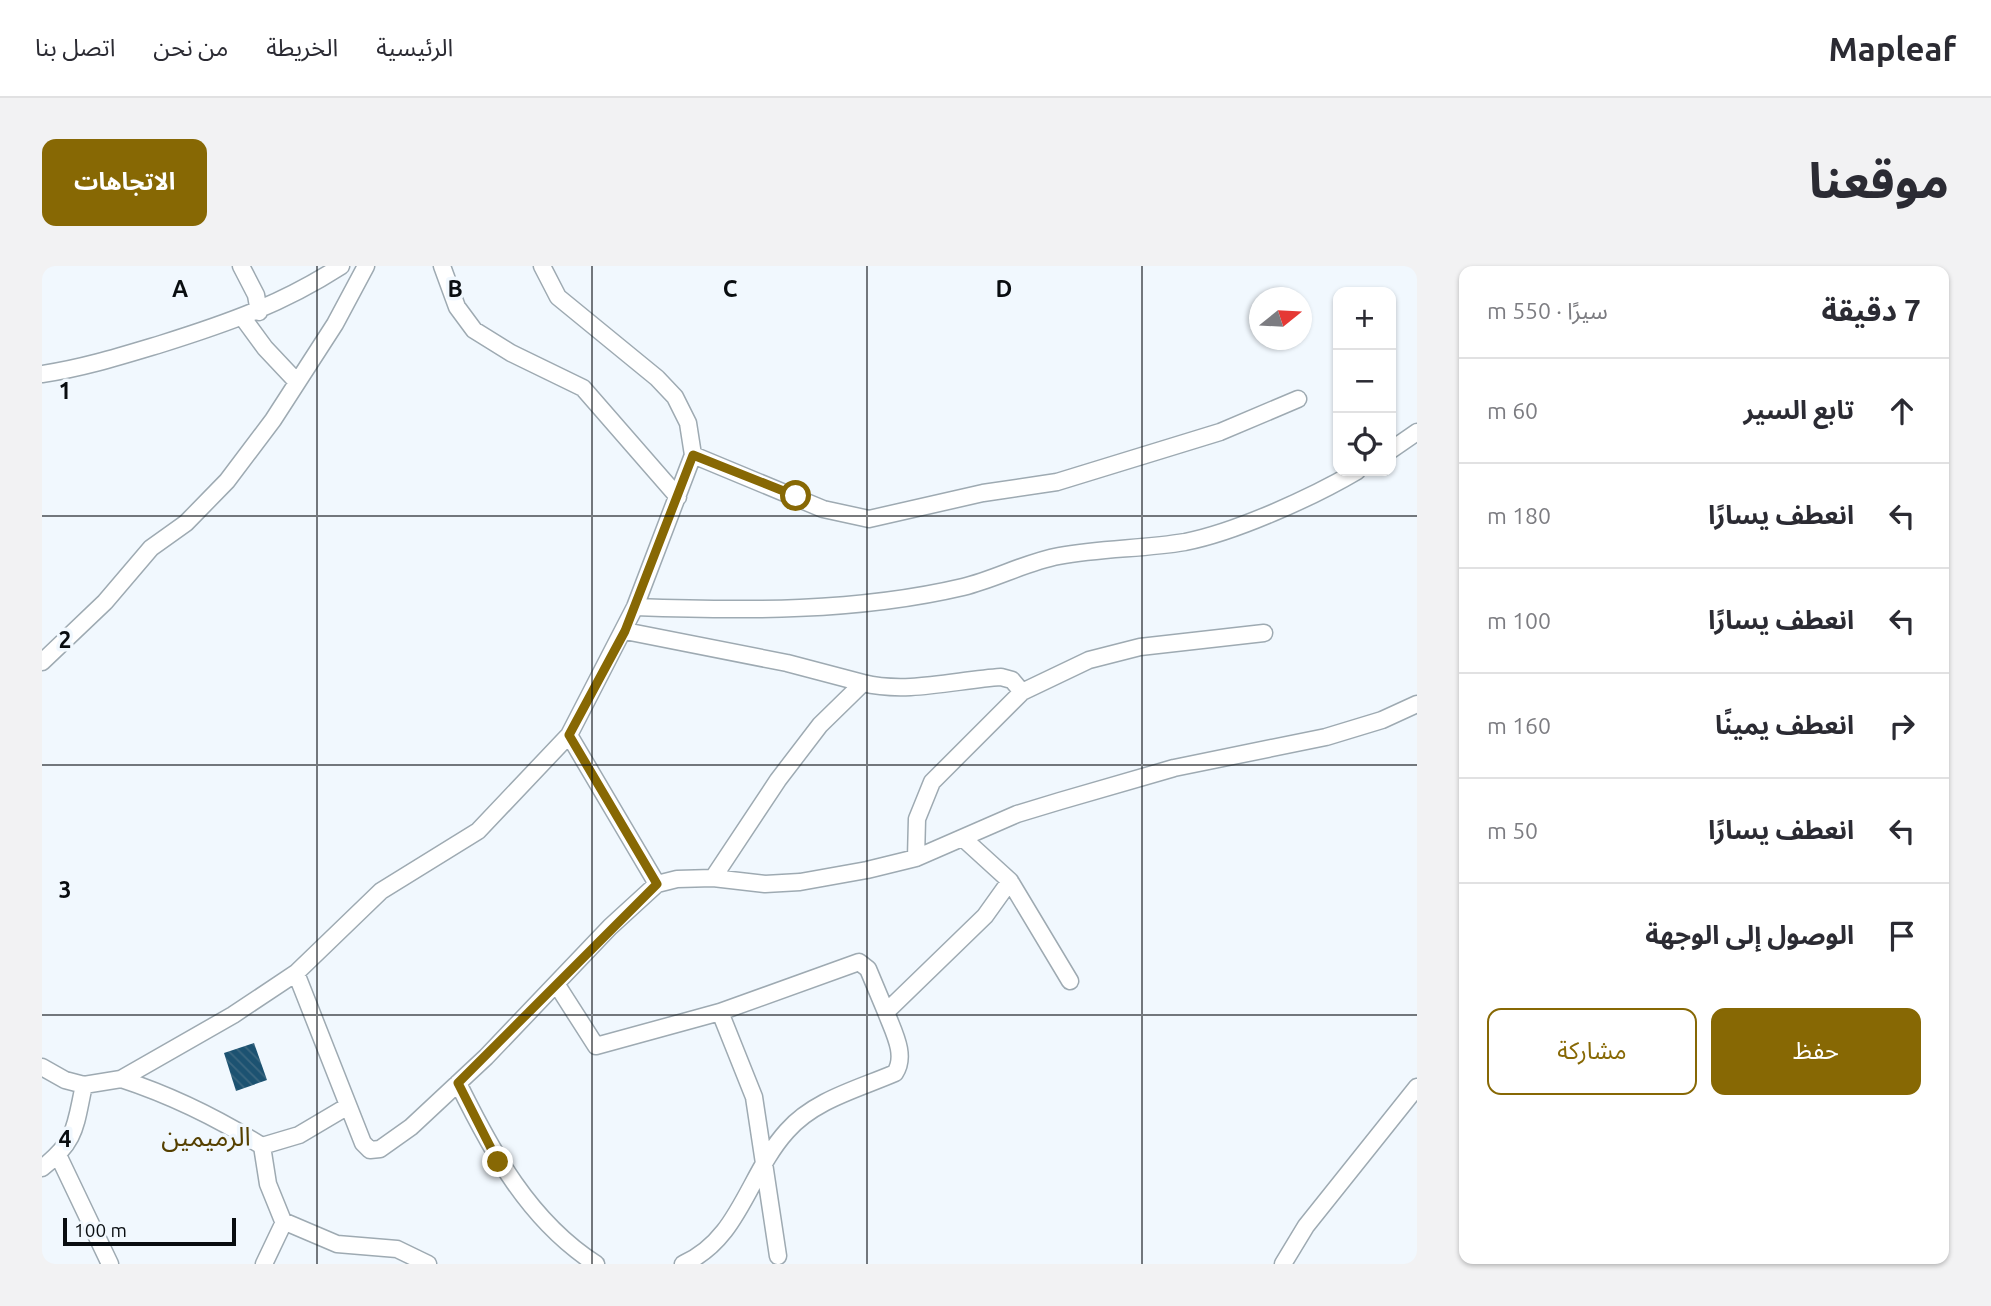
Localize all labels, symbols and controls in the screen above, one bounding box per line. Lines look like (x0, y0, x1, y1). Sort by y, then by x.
text: Mapleaf (1828, 30, 1956, 67)
text: اتصل بنا (35, 34, 115, 61)
text: من نحن (153, 34, 228, 61)
text: الخريطة (266, 34, 338, 61)
text: الرئيسية (376, 34, 453, 61)
button: الاتجاهات (42, 139, 207, 226)
text: موقعنا (1809, 152, 1949, 207)
text: A (172, 276, 188, 301)
text: B (447, 276, 463, 301)
text: C (723, 276, 738, 301)
text: D (996, 276, 1012, 301)
north arrow (1249, 287, 1312, 350)
map controls (1333, 287, 1396, 476)
button: + (1333, 287, 1396, 350)
text: 7 دقيقة (1821, 293, 1921, 327)
text: سيرًا · 550 m (1487, 298, 1608, 323)
button: − (1333, 350, 1396, 413)
text: 1 (59, 378, 71, 403)
icon: ahead (1883, 392, 1921, 430)
text: تابع السير (1744, 395, 1854, 424)
text: 60 m (1487, 398, 1538, 423)
button: locate (1333, 413, 1396, 476)
route start (780, 480, 811, 511)
icon: left (1883, 497, 1921, 535)
text: انعطف يسارًا (1708, 500, 1854, 529)
text: 180 m (1487, 503, 1551, 528)
icon: left (1883, 602, 1921, 640)
text: انعطف يسارًا (1708, 605, 1854, 634)
text: 100 m (1487, 608, 1551, 633)
text: 2 (59, 627, 71, 652)
icon: right (1883, 707, 1921, 745)
text: انعطف يمينًا (1715, 710, 1854, 739)
text: 160 m (1487, 713, 1551, 738)
icon: left (1883, 812, 1921, 850)
text: انعطف يسارًا (1708, 815, 1854, 844)
text: 50 m (1487, 818, 1538, 843)
text: 3 (59, 877, 71, 902)
icon: arrive (1883, 917, 1921, 955)
text: الوصول إلى الوجهة (1645, 920, 1854, 949)
button: مشاركة (1487, 1008, 1697, 1095)
button: حفظ (1711, 1008, 1921, 1095)
district label: الرميمين (161, 1122, 251, 1152)
text: 4 (59, 1126, 72, 1151)
route end (482, 1146, 513, 1177)
scale bar (63, 1215, 236, 1247)
text: 100 m (74, 1219, 127, 1241)

